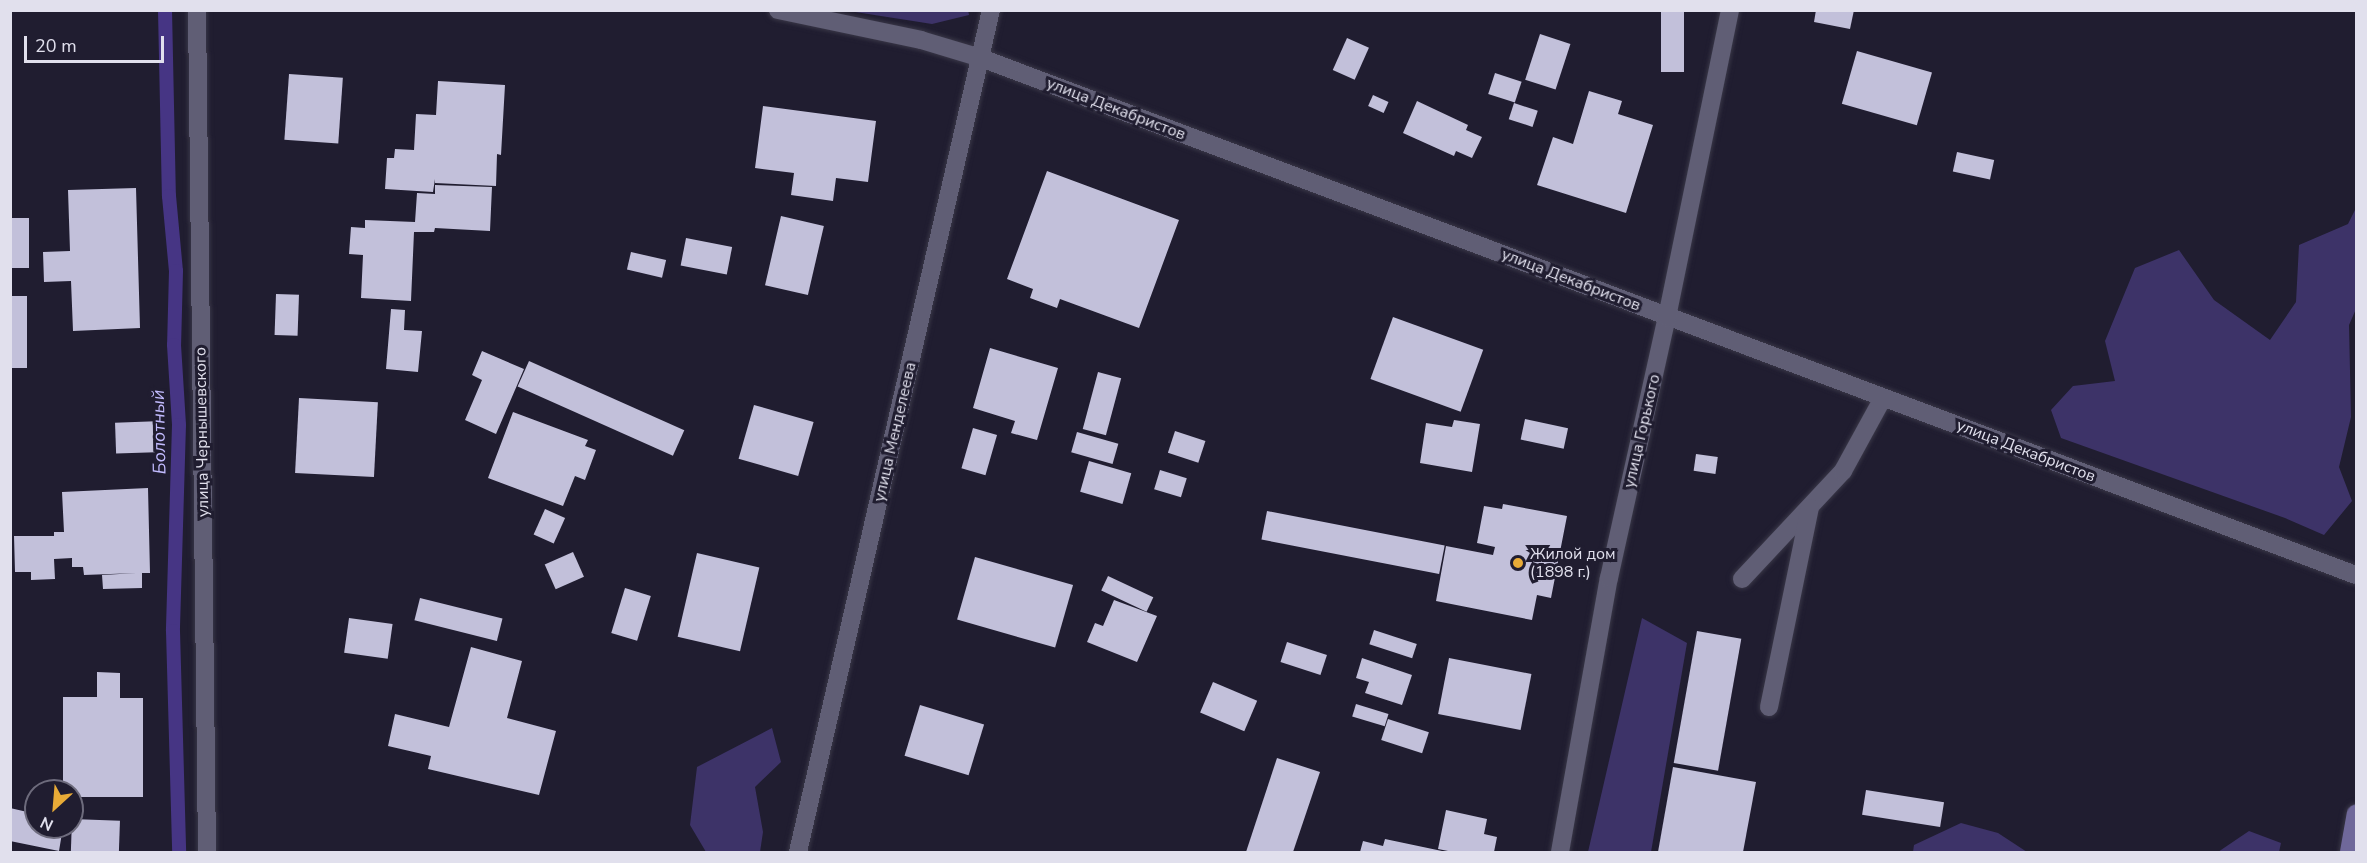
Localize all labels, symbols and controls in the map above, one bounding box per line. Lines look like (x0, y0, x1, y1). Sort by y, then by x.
scale bar (27, 24, 166, 62)
text: 20 m (35, 34, 77, 58)
street label: улица Декабристов (1044, 74, 1188, 144)
street label: улица Декабристов (1499, 245, 1643, 315)
street label: улица Чернышевского (191, 347, 213, 517)
street label: улица Менделеева (870, 360, 920, 504)
street label: улица Горького (1620, 372, 1664, 490)
water label: Болотный (147, 390, 171, 474)
street label: улица Декабристов (1954, 416, 2098, 486)
place label: Жилой дом (1898 г.) (1530, 544, 1616, 582)
marker: Жилой дом (1898 г.) (1511, 556, 1525, 570)
north arrow (24, 779, 84, 839)
text: N (37, 811, 57, 836)

